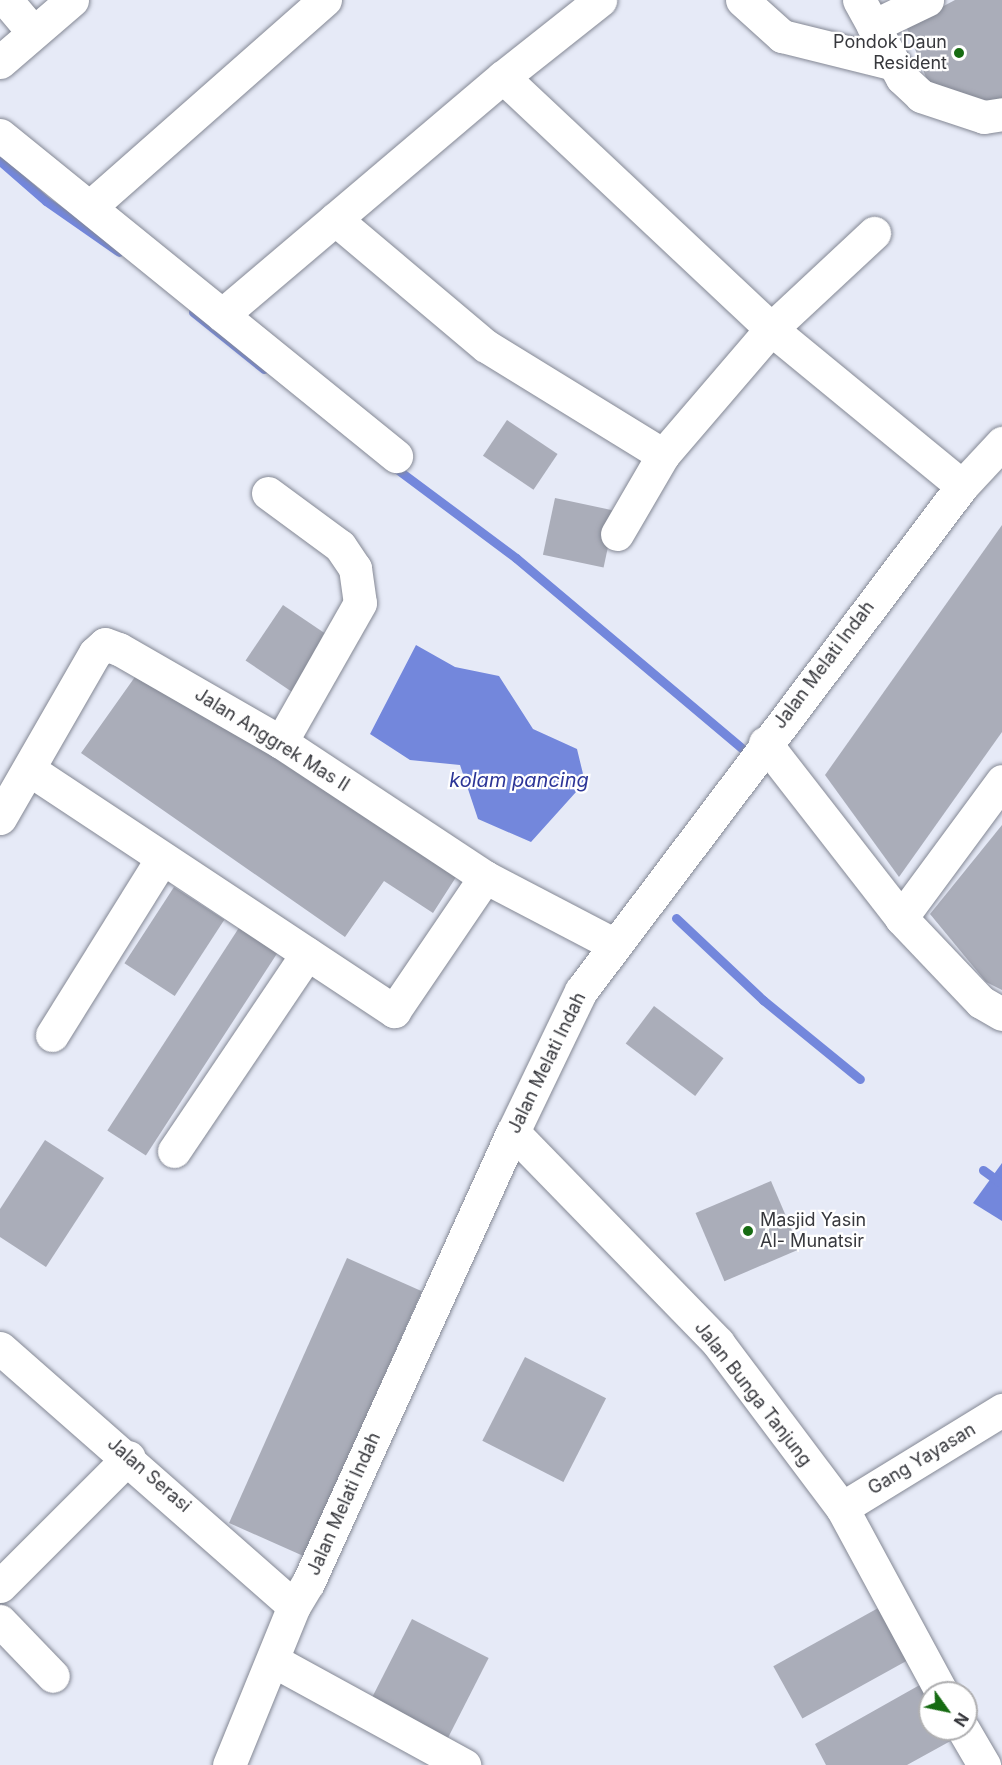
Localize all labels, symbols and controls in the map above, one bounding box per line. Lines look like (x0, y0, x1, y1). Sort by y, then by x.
place label: Pondok Daun Resident (833, 32, 947, 74)
marker: Pondok Daun Resident (952, 46, 966, 60)
street label: Jalan Melati Indah (769, 597, 879, 733)
street label: Jalan Anggrek Mas II (191, 684, 353, 796)
water label: kolam pancing (449, 768, 589, 792)
street label: Jalan Melati Indah (503, 989, 591, 1137)
place label: Masjid Yasin Al- Munatsir (760, 1210, 866, 1252)
marker: Masjid Yasin Al- Munatsir (741, 1224, 755, 1238)
street label: Jalan Bunga Tanjung (690, 1317, 816, 1471)
street label: Gang Yayasan (864, 1418, 980, 1500)
street label: Jalan Melati Indah (303, 1429, 385, 1579)
street label: Jalan Serasi (103, 1433, 195, 1517)
north arrow (918, 1681, 978, 1741)
text: N (950, 1709, 973, 1730)

